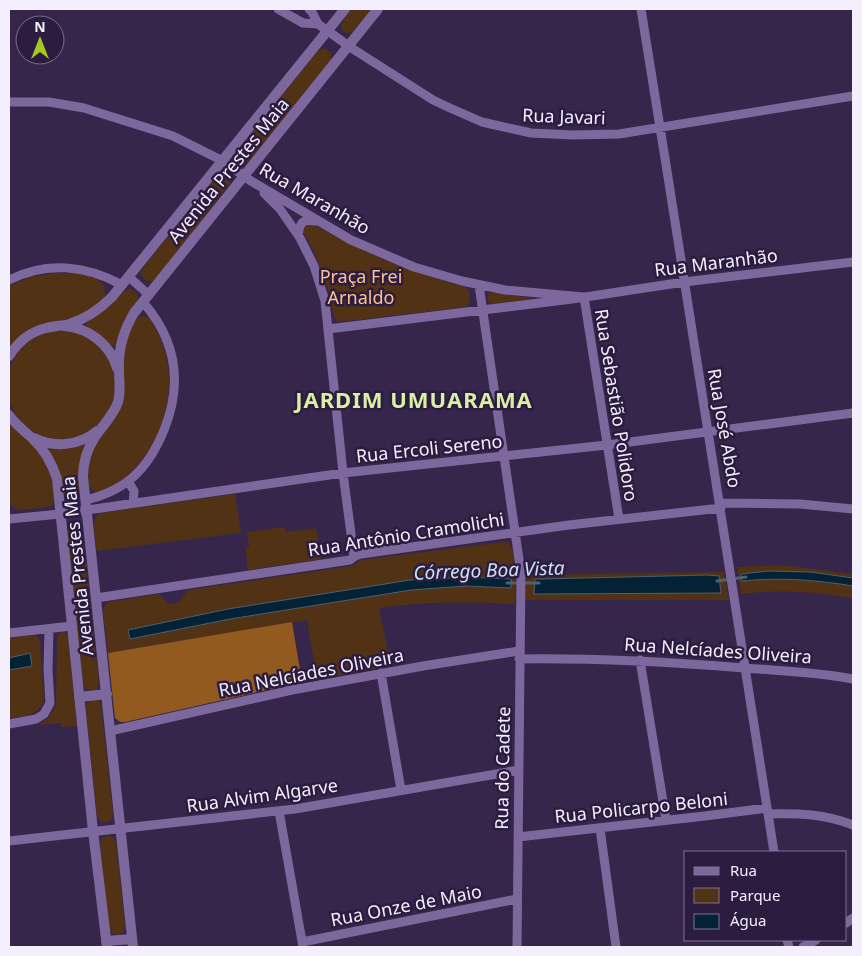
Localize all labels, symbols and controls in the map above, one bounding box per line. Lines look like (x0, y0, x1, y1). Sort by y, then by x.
north arrow (15, 15, 65, 65)
text: N (34, 17, 46, 36)
street label: Avenida Prestes Maia (162, 92, 294, 248)
street label: Rua Javari (522, 103, 606, 129)
street label: Rua Maranhão (255, 157, 375, 239)
street label: Rua Maranhão (653, 243, 779, 281)
park label: Praça Frei Arnaldo (320, 264, 402, 309)
street label: Rua Sebastião Polidoro (590, 307, 644, 503)
street label: Rua José Abdo (703, 366, 747, 490)
district label: JARDIM UMUARAMA (293, 384, 533, 414)
street label: Rua Ercoli Sereno (355, 428, 503, 468)
street label: Avenida Prestes Maia (56, 475, 98, 657)
street label: Rua Antônio Cramolichi (306, 507, 506, 561)
water label: Córrego Boa Vista (413, 554, 565, 586)
street label: Rua Nelcíades Oliveira (623, 631, 813, 669)
street label: Rua Nelcíades Oliveira (216, 642, 406, 702)
street label: Rua do Cadete (489, 706, 515, 830)
street label: Rua Alvim Algarve (185, 772, 339, 818)
street label: Rua Policarpo Beloni (553, 786, 729, 828)
legend (684, 851, 847, 941)
text: Rua (730, 860, 757, 880)
street label: Rua Onze de Maio (328, 879, 484, 931)
text: Parque (730, 885, 780, 905)
text: Água (730, 910, 767, 930)

